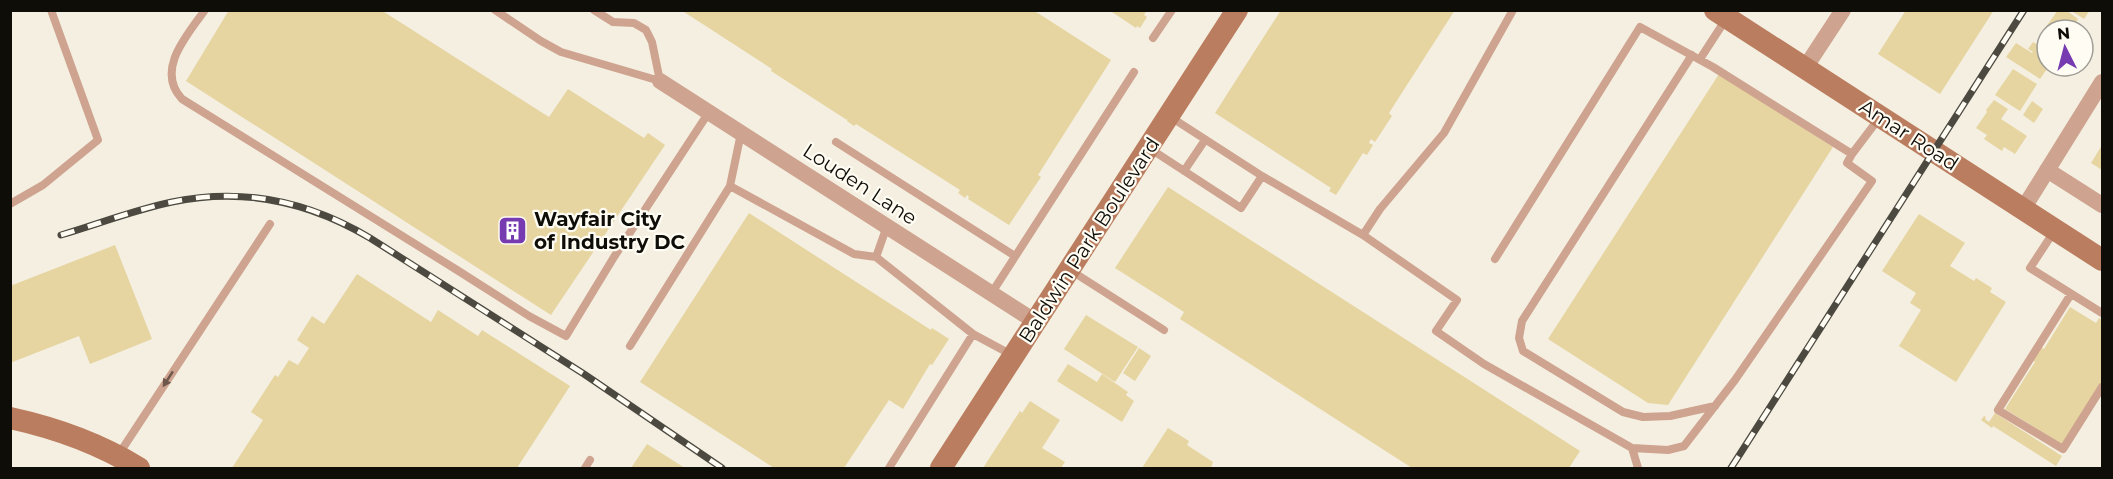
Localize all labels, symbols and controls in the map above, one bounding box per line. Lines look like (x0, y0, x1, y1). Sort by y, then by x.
north arrow (2035, 18, 2095, 78)
text: N (2056, 23, 2071, 44)
street label: Amar Road (1855, 94, 1963, 176)
street label: Baldwin Park Boulevard (1013, 133, 1165, 347)
street label: Louden Lane (798, 138, 922, 230)
place label: Wayfair City of Industry DC (534, 207, 686, 254)
building icon: Wayfair City of Industry DC (497, 214, 529, 246)
one-way arrow (162, 371, 174, 387)

